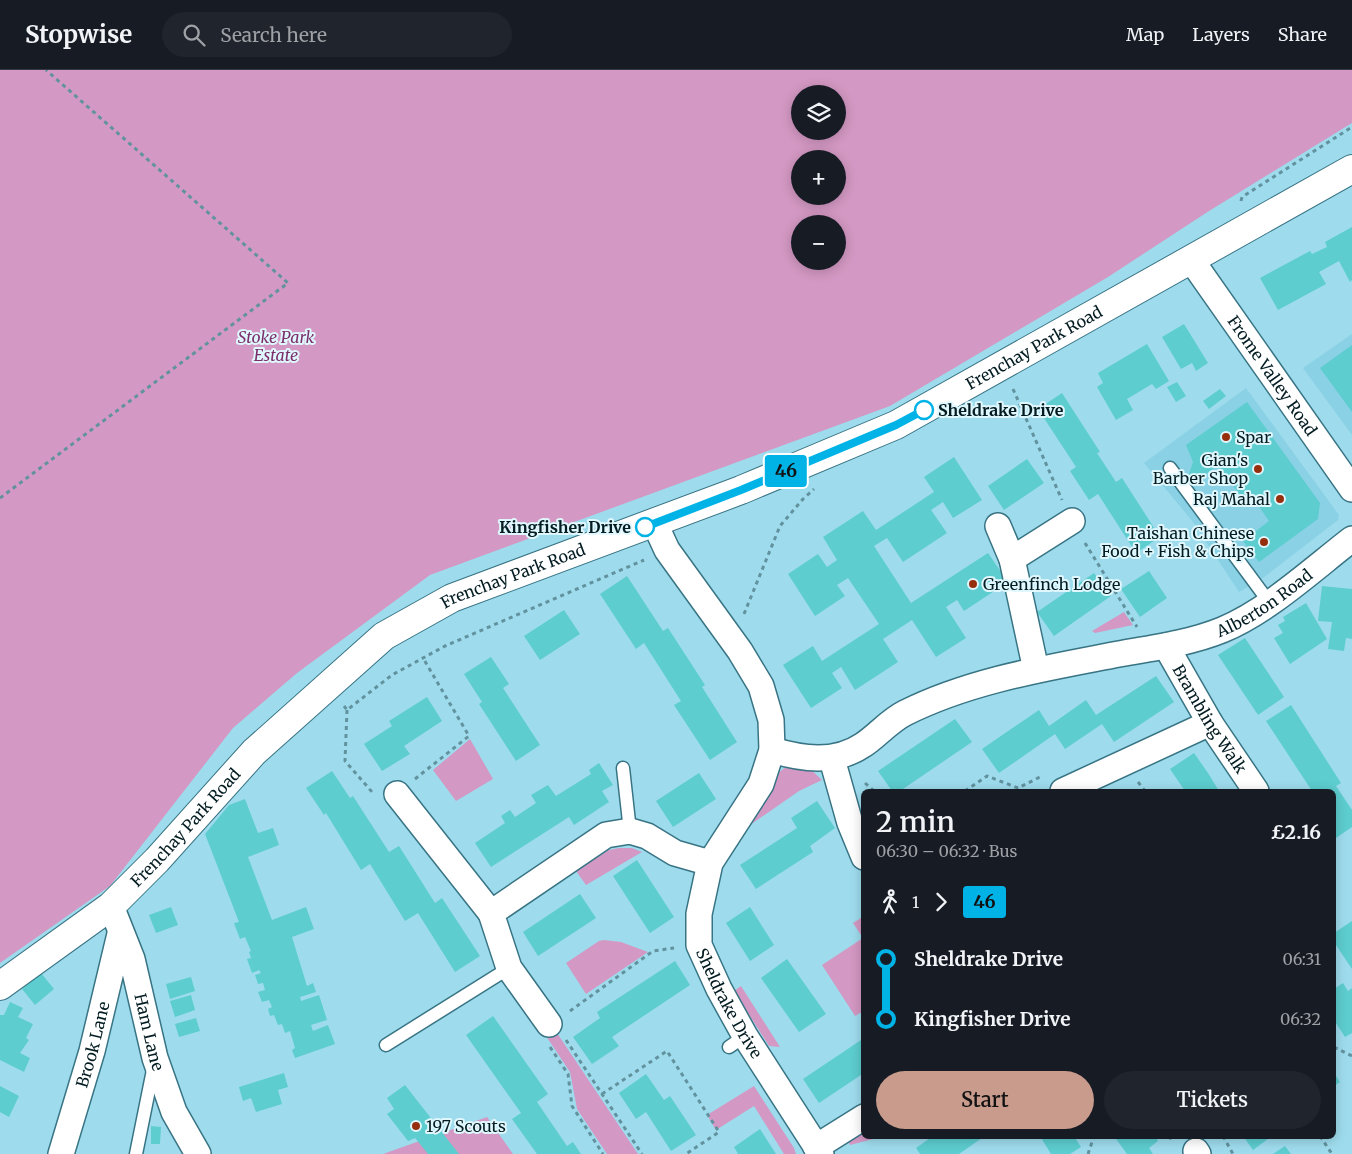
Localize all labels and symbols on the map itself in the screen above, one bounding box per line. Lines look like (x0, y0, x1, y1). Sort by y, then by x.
street label: Frenchay Park Road (962, 301, 1106, 394)
street label: Frome Valley Road (1223, 312, 1322, 440)
park label: Stoke Park Estate (238, 327, 315, 365)
marker: Sheldrake Drive (914, 400, 934, 420)
place label: Sheldrake Drive (938, 400, 1064, 420)
place label: Spar (1236, 427, 1271, 447)
marker: Spar (1220, 431, 1232, 443)
place label: Gian's Barber Shop (1153, 450, 1248, 488)
line badge: 46 (764, 455, 808, 487)
marker: Gian's Barber Shop (1252, 463, 1264, 475)
place label: Raj Mahal (1193, 489, 1270, 509)
marker: Raj Mahal (1274, 493, 1286, 505)
place label: Kingfisher Drive (499, 517, 631, 537)
marker: Kingfisher Drive (635, 517, 655, 537)
place label: Taishan Chinese Food + Fish & Chips (1101, 523, 1254, 561)
marker: Taishan Chinese Food + Fish & Chips (1258, 536, 1270, 548)
street label: Frenchay Park Road (437, 539, 588, 612)
street label: Alberton Road (1212, 565, 1317, 642)
place label: Greenfinch Lodge (983, 574, 1120, 594)
marker: Greenfinch Lodge (967, 578, 979, 590)
street label: Brambling Walk (1169, 661, 1252, 778)
street label: Frenchay Park Road (126, 764, 245, 891)
street label: Sheldrake Drive (692, 945, 767, 1062)
street label: Ham Lane (130, 991, 169, 1073)
street label: Brook Lane (72, 999, 113, 1090)
place label: 197 Scouts (426, 1116, 506, 1136)
marker: 197 Scouts (410, 1120, 422, 1132)

